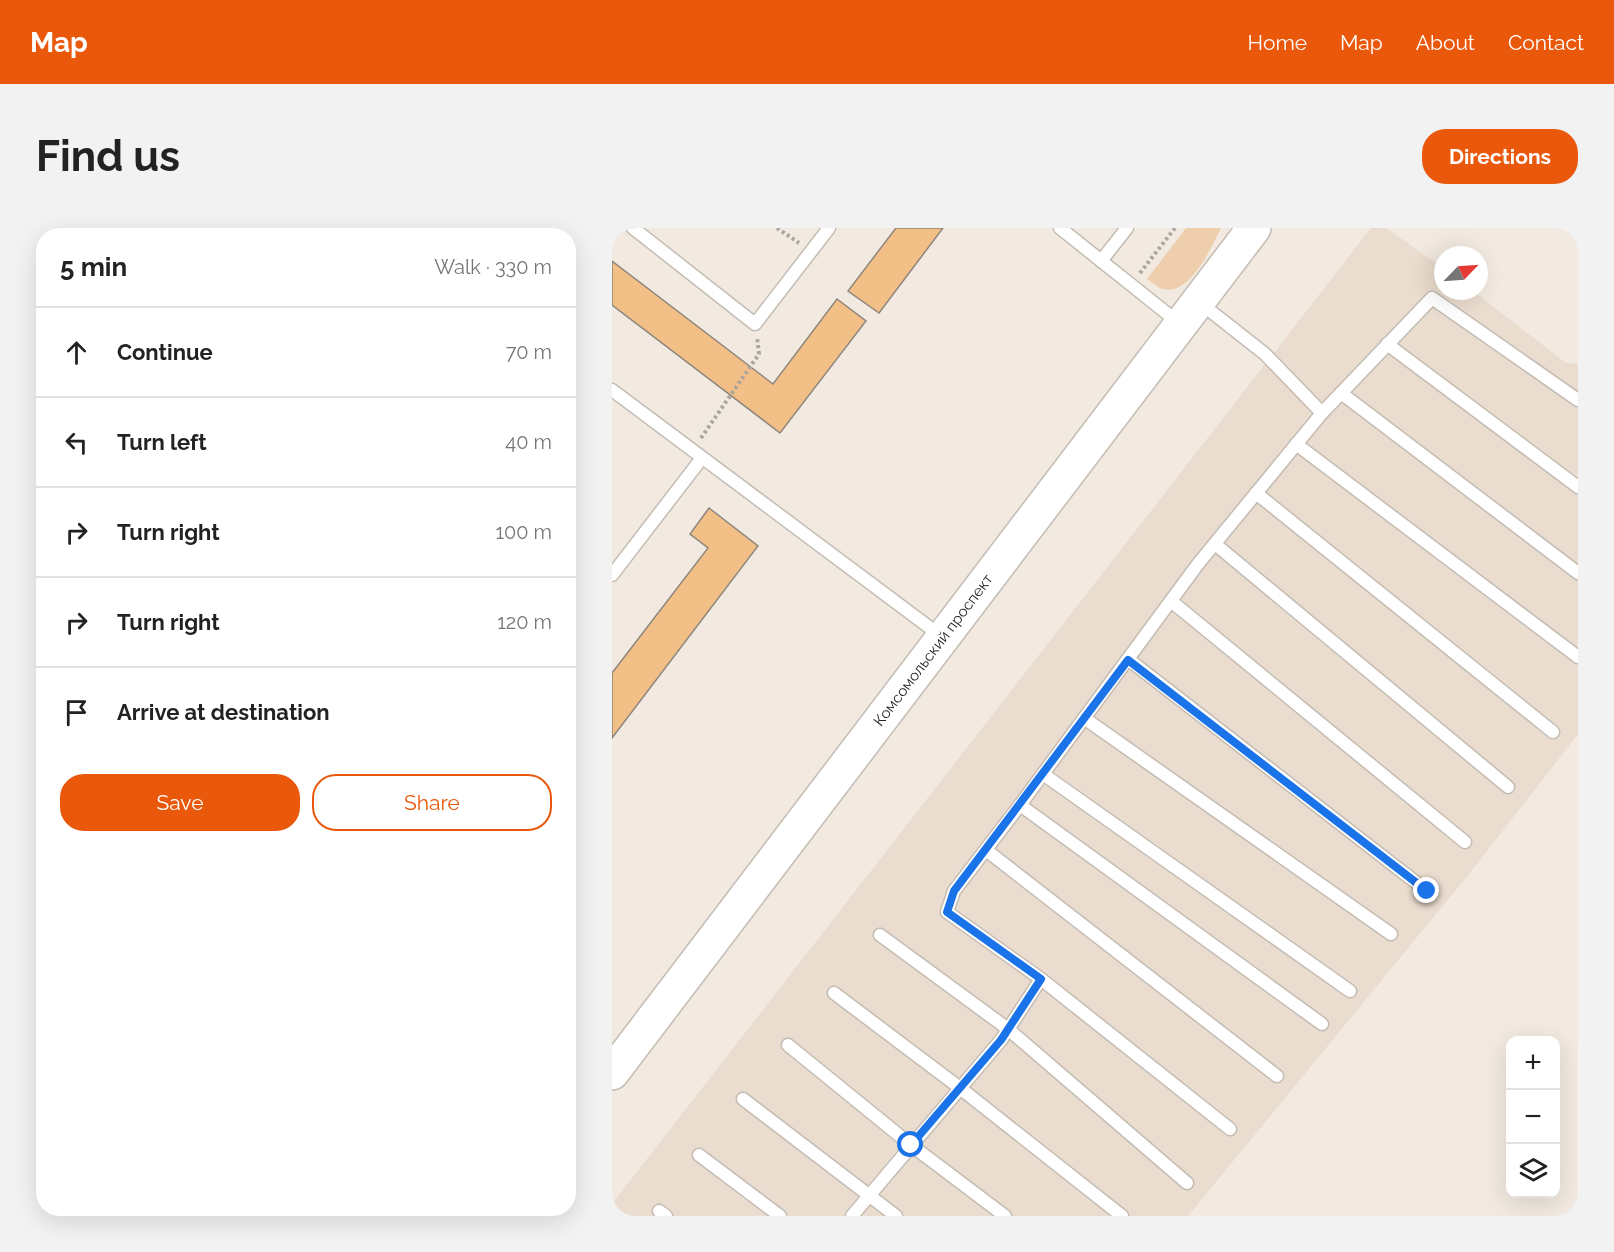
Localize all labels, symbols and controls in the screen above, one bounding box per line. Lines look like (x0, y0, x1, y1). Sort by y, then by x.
text: Map (30, 26, 88, 59)
text: Home (1248, 30, 1307, 55)
text: Map (1340, 30, 1383, 55)
text: About (1416, 30, 1475, 55)
text: Contact (1508, 30, 1584, 55)
button: Directions (1422, 129, 1578, 184)
text: Find us (36, 132, 180, 181)
north arrow (1434, 246, 1488, 300)
text: 5 min (60, 252, 127, 282)
text: Walk · 330 m (434, 255, 552, 279)
icon: ahead (60, 336, 93, 369)
text: Continue (117, 339, 213, 365)
text: 70 m (506, 340, 552, 364)
icon: left (60, 426, 93, 459)
text: Turn left (117, 429, 207, 455)
text: 40 m (505, 430, 552, 454)
icon: right (60, 516, 93, 549)
text: Turn right (117, 519, 220, 545)
text: 100 m (495, 520, 552, 544)
street label: Комсомольский проспект (870, 571, 997, 730)
icon: right (60, 606, 93, 639)
text: Turn right (117, 609, 220, 635)
text: 120 m (497, 610, 552, 634)
icon: arrive (60, 696, 93, 729)
text: Arrive at destination (117, 699, 330, 725)
button: Save (60, 774, 300, 831)
button: Share (312, 774, 552, 831)
route end (1413, 877, 1439, 903)
map controls (1506, 1036, 1560, 1198)
button: + (1506, 1036, 1560, 1090)
button: − (1506, 1090, 1560, 1144)
route start (897, 1131, 923, 1157)
button: layers (1506, 1144, 1560, 1198)

